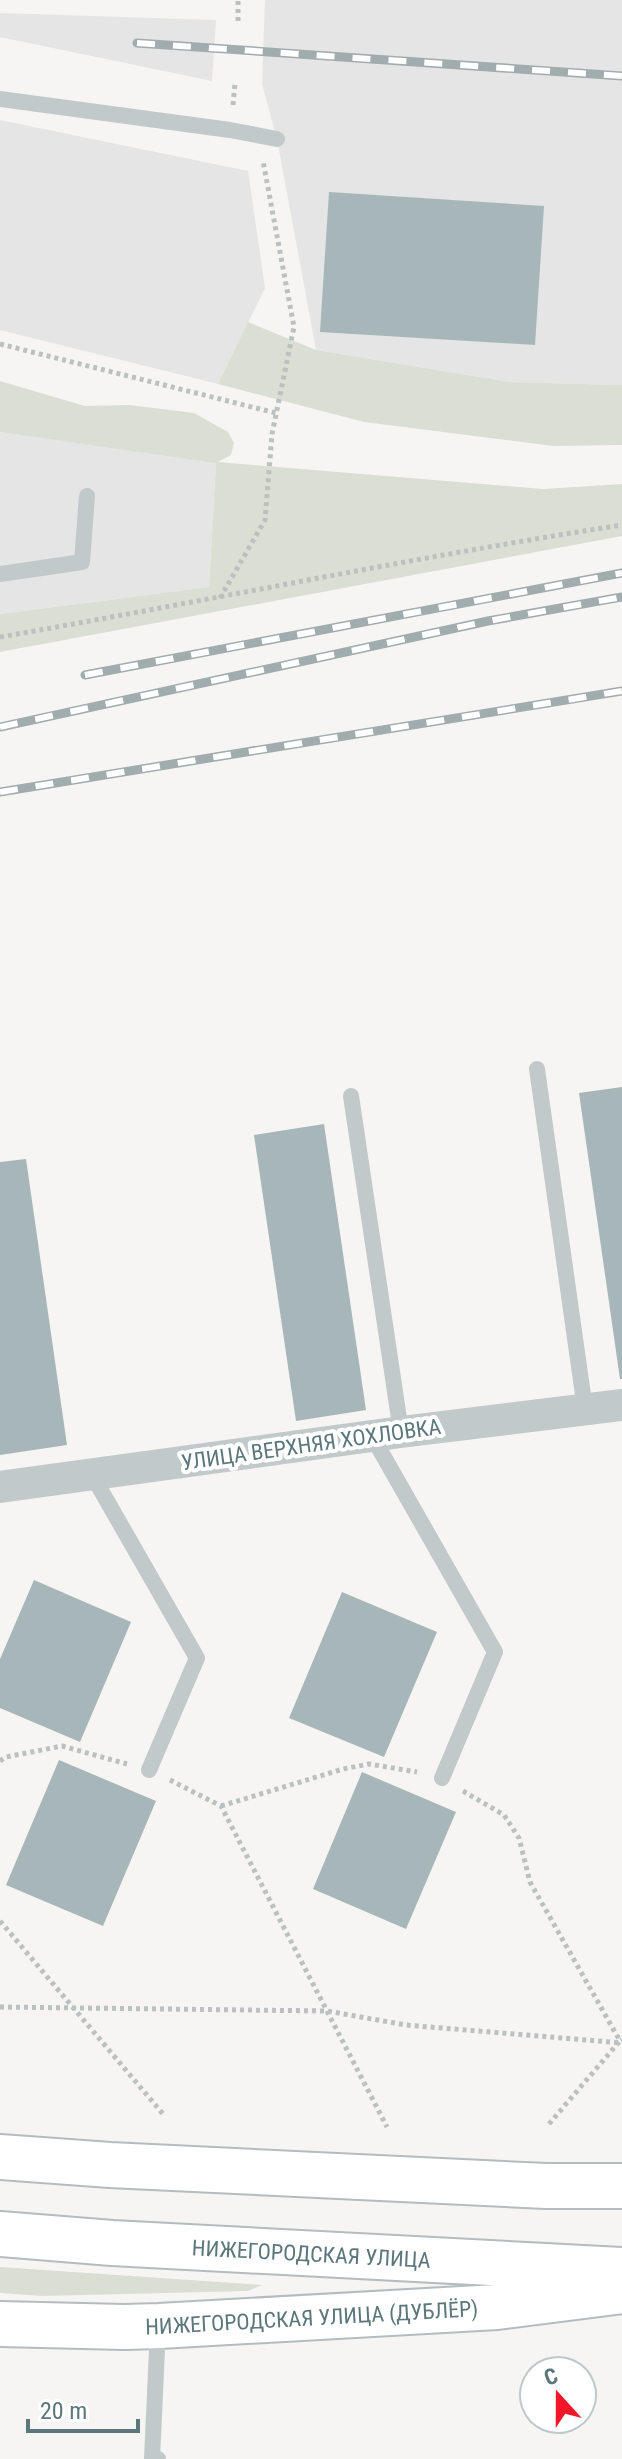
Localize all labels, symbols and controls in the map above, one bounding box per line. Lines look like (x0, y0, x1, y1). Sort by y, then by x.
street label: УЛИЦА ВЕРХНЯЯ ХОХЛОВКА (180, 1414, 443, 1475)
street label: НИЖЕГОРОДСКАЯ УЛИЦА (191, 2235, 432, 2273)
street label: НИЖЕГОРОДСКАЯ УЛИЦА (ДУБЛЁР) (145, 2296, 479, 2339)
north arrow (518, 2355, 598, 2435)
text: С (541, 2363, 561, 2391)
scale bar (28, 2383, 138, 2433)
text: 20 m (40, 2397, 87, 2425)

